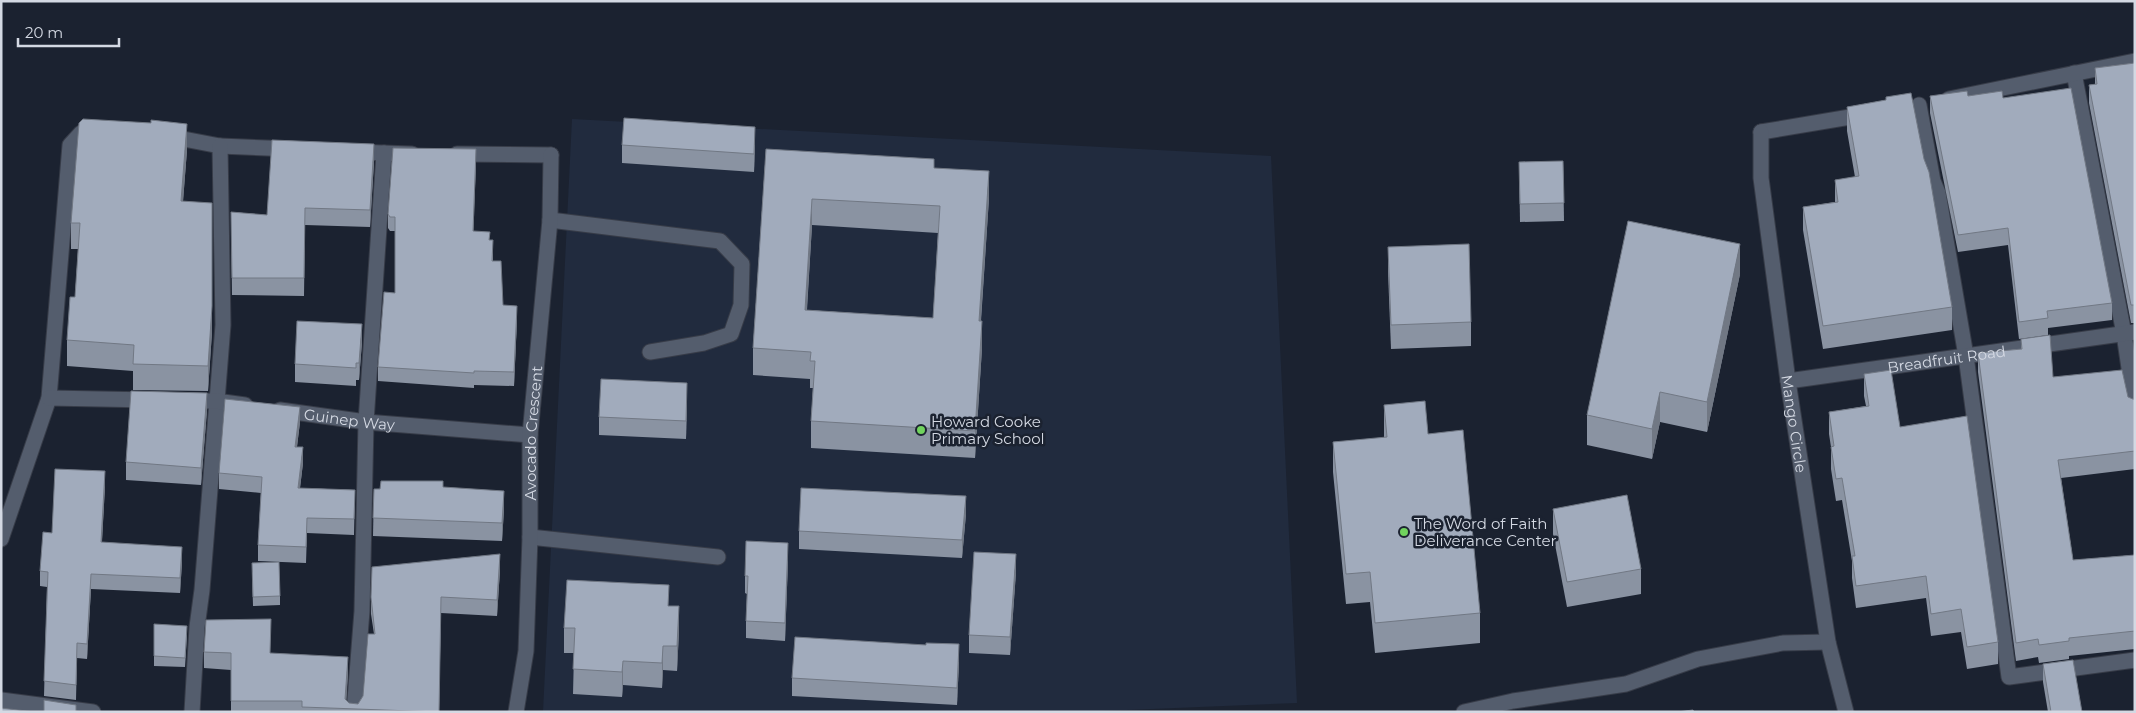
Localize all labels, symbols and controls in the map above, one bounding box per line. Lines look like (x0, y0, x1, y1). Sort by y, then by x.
scale bar (18, 15, 119, 47)
text: 20 m (25, 23, 63, 42)
street label: Breadfruit Road (1886, 341, 2007, 376)
street label: Avocado Crescent (520, 365, 546, 500)
street label: Mango Circle (1778, 373, 1811, 474)
street label: Guinep Way (303, 404, 396, 434)
place label: Howard Cooke Primary School (931, 412, 1045, 448)
marker: Howard Cooke Primary School (915, 424, 927, 436)
place label: The Word of Faith Deliverance Center (1414, 514, 1557, 550)
marker: The Word of Faith Deliverance Center (1398, 526, 1410, 538)

